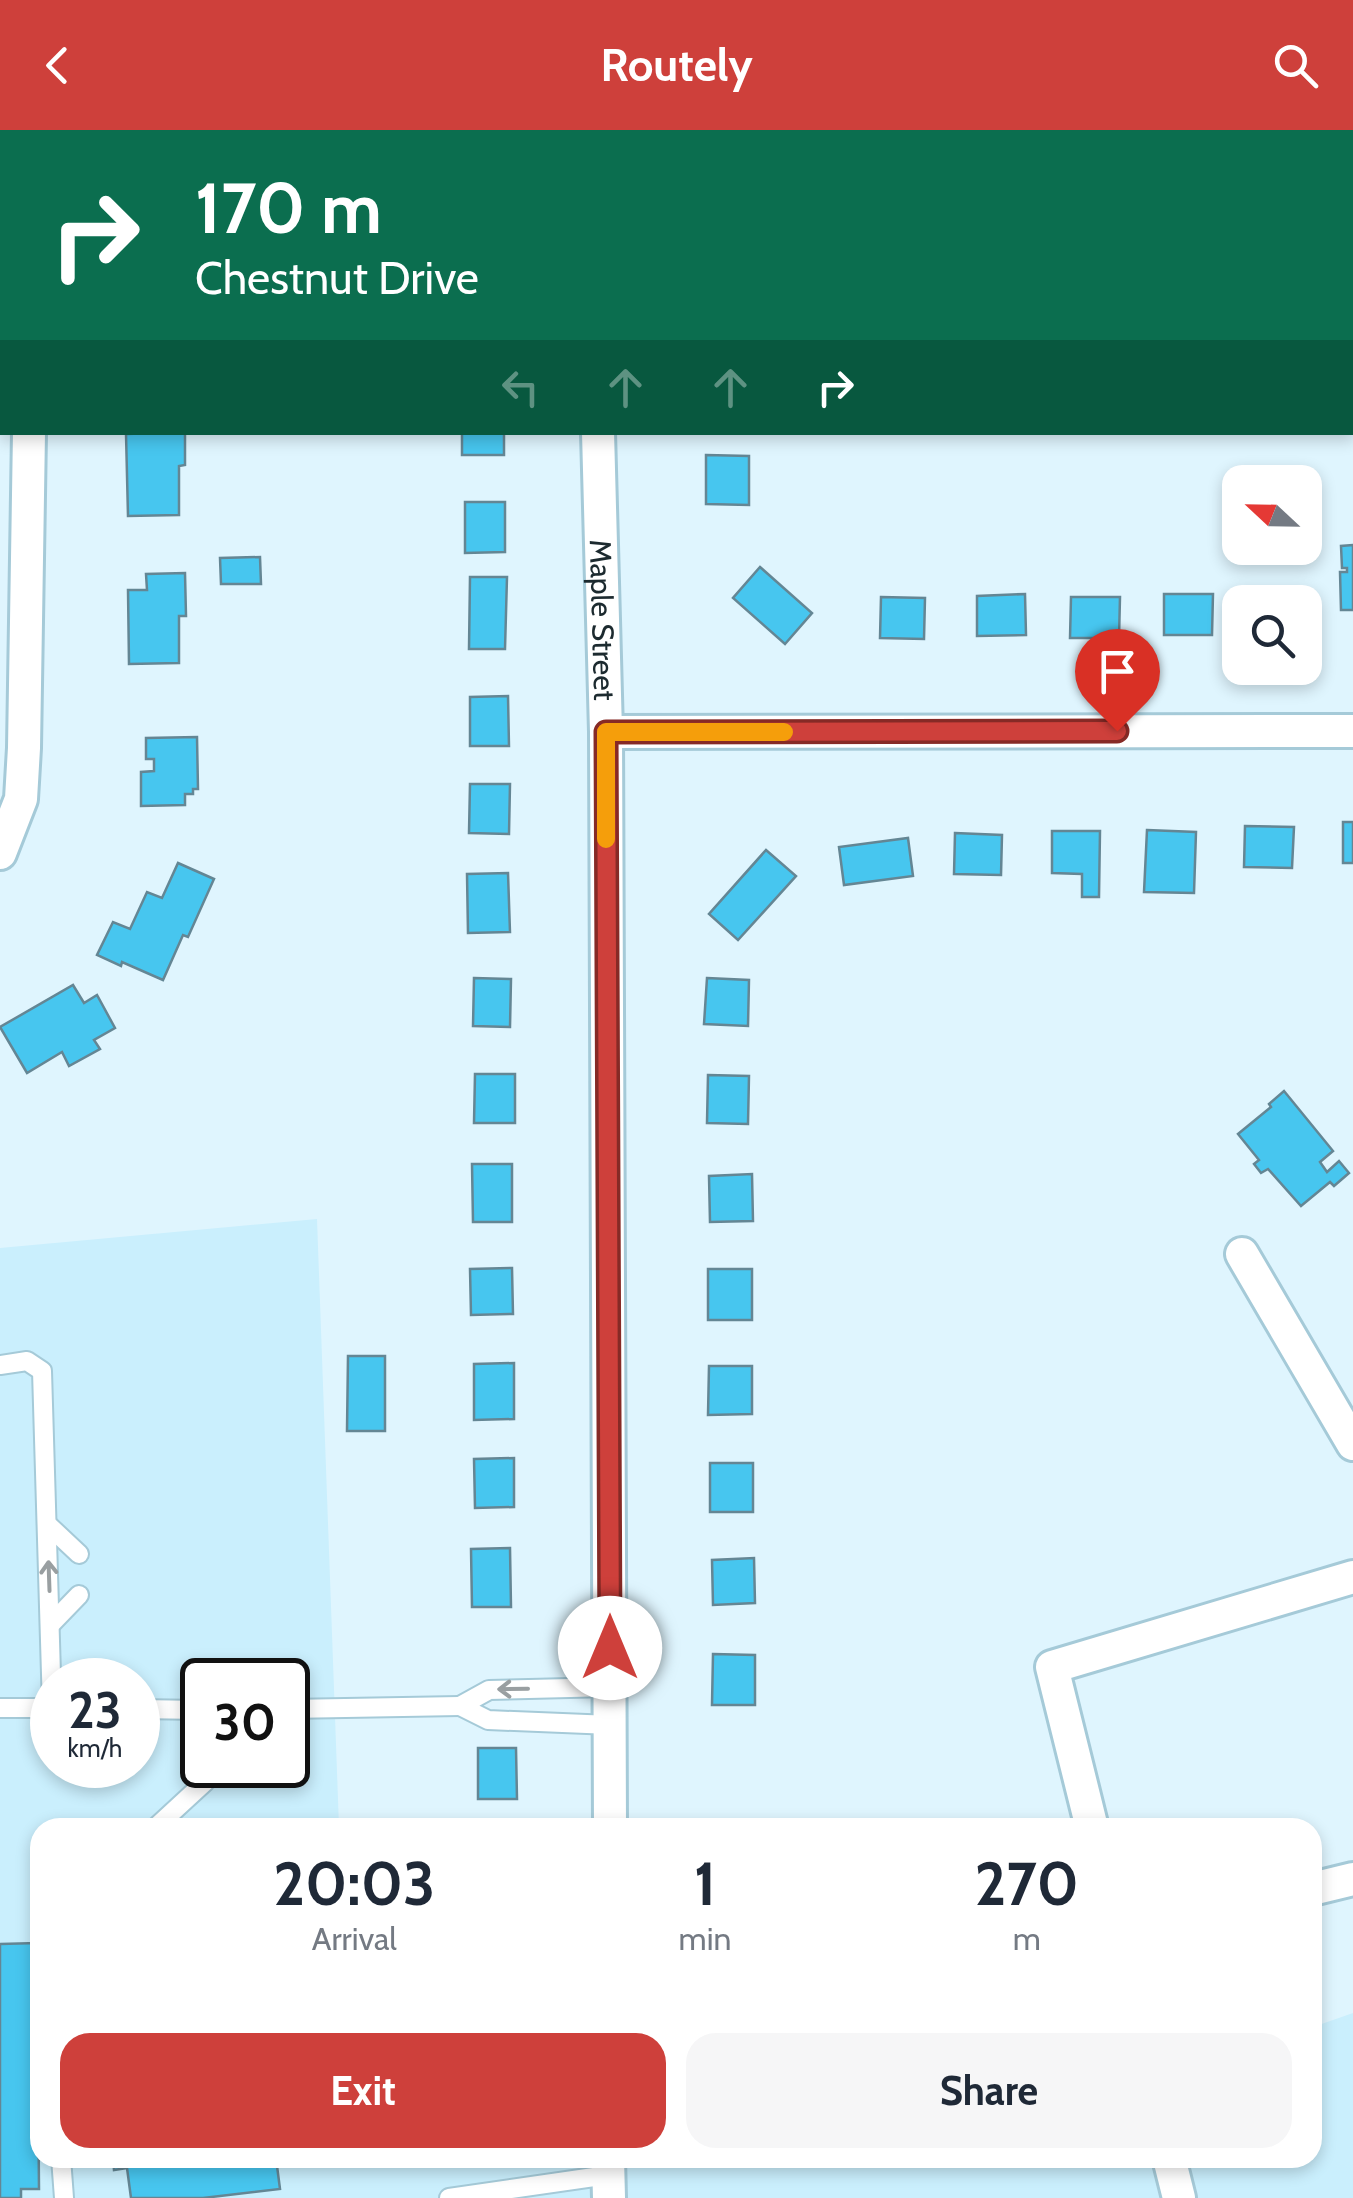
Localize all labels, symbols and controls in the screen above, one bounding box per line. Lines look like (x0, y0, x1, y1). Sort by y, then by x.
icon: back (30, 38, 85, 93)
text: Routely (600, 38, 753, 92)
icon: search (1268, 38, 1323, 93)
text: 170 m (195, 165, 382, 251)
icon: right (30, 170, 160, 300)
text: Chestnut Drive (195, 251, 479, 305)
icon: left (493, 360, 548, 415)
icon: ahead (598, 360, 653, 415)
icon: ahead (703, 360, 758, 415)
icon: right (808, 360, 863, 415)
north arrow (1222, 465, 1322, 565)
map controls (1222, 465, 1322, 685)
street label: Maple Street (582, 539, 624, 701)
button: search (1222, 585, 1322, 685)
pin (1075, 629, 1160, 732)
icon: arrive (1090, 644, 1145, 699)
one-way arrow (39, 1560, 58, 1592)
position arrow (558, 1596, 662, 1700)
speed limit sign: 30 (180, 1658, 310, 1788)
text: 23 (68, 1680, 122, 1741)
one-way arrow (498, 1680, 530, 1699)
text: km/h (68, 1733, 122, 1763)
text: 20:03 (273, 1847, 435, 1920)
text: 1 (694, 1847, 716, 1920)
text: 270 (975, 1847, 1079, 1920)
text: Arrival (312, 1919, 397, 1958)
text: min (679, 1919, 731, 1958)
text: m (1013, 1919, 1041, 1958)
button: Exit (60, 2033, 666, 2148)
button: Share (686, 2033, 1292, 2148)

